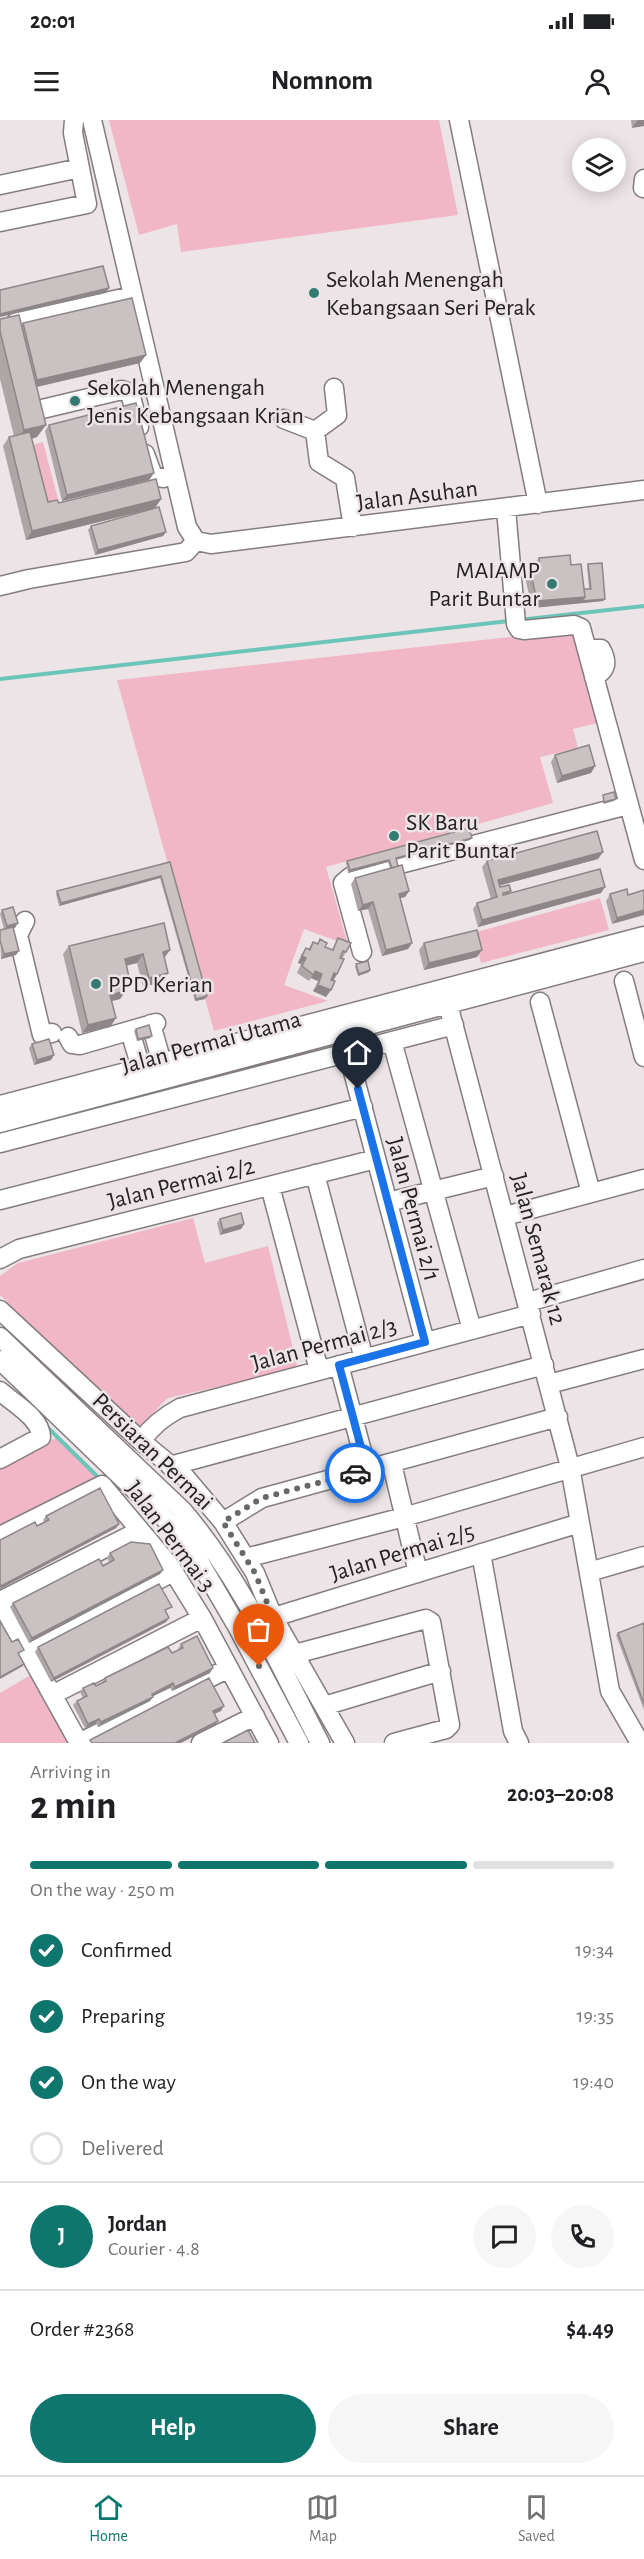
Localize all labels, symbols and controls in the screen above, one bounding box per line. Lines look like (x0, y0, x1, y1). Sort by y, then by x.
text: 20:01 (30, 10, 76, 32)
icon: menu (30, 65, 63, 98)
icon: person (581, 65, 614, 98)
text: Nomnom (271, 67, 373, 94)
map controls (572, 138, 626, 192)
button: layers (572, 138, 626, 192)
place label: Sekolah Menengah Kebangsaan Seri Perak (326, 268, 536, 320)
marker: Sekolah Menengah Kebangsaan Seri Perak (307, 286, 321, 300)
place label: Sekolah Menengah Jenis Kebangsaan Krian (87, 376, 304, 428)
marker: Sekolah Menengah Jenis Kebangsaan Krian (68, 394, 82, 408)
street label: Jalan Asuhan (355, 477, 479, 515)
place label: MAIAMP Parit Buntar (429, 559, 540, 611)
marker: MAIAMP Parit Buntar (545, 577, 559, 591)
place label: SK Baru Parit Buntar (406, 811, 518, 863)
marker: SK Baru Parit Buntar (387, 829, 401, 843)
place label: PPD Kerian (108, 973, 213, 997)
marker: PPD Kerian (89, 977, 103, 991)
street label: Jalan Permai Utama (119, 1007, 304, 1079)
pin (332, 1027, 383, 1089)
icon: home (341, 1036, 374, 1069)
street label: Jalan Permai 2/1 (382, 1135, 444, 1284)
street label: Jalan Permai 2/2 (105, 1154, 257, 1214)
street label: Jalan Semarak 12 (506, 1171, 570, 1328)
street label: Jalan Permai 2/3 (249, 1314, 399, 1376)
street label: Persiaran Permai (88, 1389, 217, 1515)
courier (325, 1443, 385, 1503)
icon: car (339, 1457, 372, 1490)
street label: Jalan Permai 3 (121, 1477, 219, 1596)
street label: Jalan Permai 2/5 (327, 1520, 477, 1586)
pin (233, 1604, 284, 1666)
icon: bag (242, 1613, 275, 1646)
text: Arriving in (30, 1762, 111, 1782)
text: 20:03–20:08 (507, 1783, 614, 1805)
text: 2 min (30, 1787, 117, 1826)
text: On the way · 250 m (30, 1880, 175, 1900)
icon: check (30, 1934, 63, 1967)
text: Confirmed (81, 1939, 172, 1961)
text: 19:34 (575, 1940, 614, 1960)
icon: check (30, 2000, 63, 2033)
text: Preparing (81, 2005, 165, 2027)
text: 19:35 (577, 2006, 614, 2026)
icon: check (30, 2066, 63, 2099)
text: On the way (81, 2071, 176, 2093)
text: 19:40 (573, 2072, 614, 2092)
text: Delivered (81, 2137, 164, 2159)
button: chat (473, 2205, 536, 2268)
button: phone (551, 2205, 614, 2268)
text: Jordan (108, 2213, 167, 2235)
text: J (58, 2225, 65, 2247)
text: Courier · 4.8 (108, 2239, 200, 2259)
text: Order #2368 (30, 2318, 135, 2340)
text: $4.49 (566, 2318, 614, 2340)
button: Help (30, 2394, 316, 2463)
button: Share (328, 2394, 614, 2463)
tab: Home (89, 2491, 128, 2546)
tab: Map (306, 2491, 339, 2546)
tab: Saved (518, 2491, 555, 2546)

